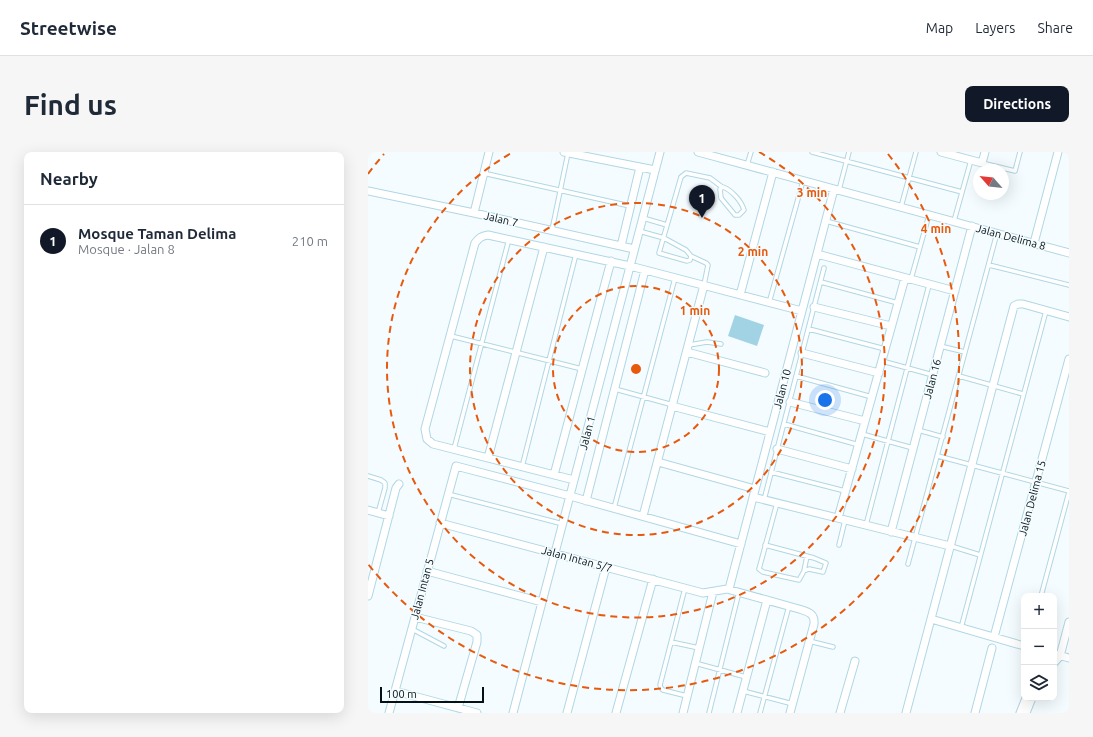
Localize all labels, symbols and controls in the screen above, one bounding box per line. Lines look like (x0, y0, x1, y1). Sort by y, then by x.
text: Streetwise (20, 17, 117, 39)
text: Map (926, 20, 953, 36)
text: Layers (975, 20, 1015, 36)
text: Share (1037, 20, 1073, 36)
button: Directions (965, 86, 1069, 122)
text: Find us (24, 89, 117, 120)
north arrow (973, 164, 1009, 200)
text: Nearby (40, 169, 98, 188)
pin: 1 (689, 185, 715, 218)
text: 3 min (797, 186, 827, 199)
street label: Jalan 7 (483, 209, 519, 229)
text: 4 min (921, 222, 951, 235)
street label: Jalan Delima 8 (975, 222, 1047, 252)
text: Mosque Taman Delima (78, 225, 236, 242)
text: 1 (49, 234, 57, 248)
text: 210 m (292, 234, 328, 248)
text: Mosque · Jalan 8 (78, 242, 175, 256)
text: 2 min (738, 245, 768, 258)
text: 1 min (680, 304, 710, 317)
street label: Jalan 16 (921, 358, 943, 400)
centre of rings (629, 362, 643, 376)
street label: Jalan 10 (771, 368, 793, 410)
your location (815, 390, 835, 410)
street label: Jalan 1 (577, 415, 597, 451)
street label: Jalan Delima 15 (1016, 459, 1048, 537)
street label: Jalan Intan 5/7 (540, 544, 614, 574)
street label: Jalan Intan 5 (408, 557, 436, 621)
map controls (1021, 593, 1057, 701)
button: + (1021, 593, 1057, 629)
button: − (1021, 629, 1057, 665)
button: layers (1021, 665, 1057, 701)
scale bar (380, 685, 484, 704)
text: 100 m (386, 688, 417, 700)

